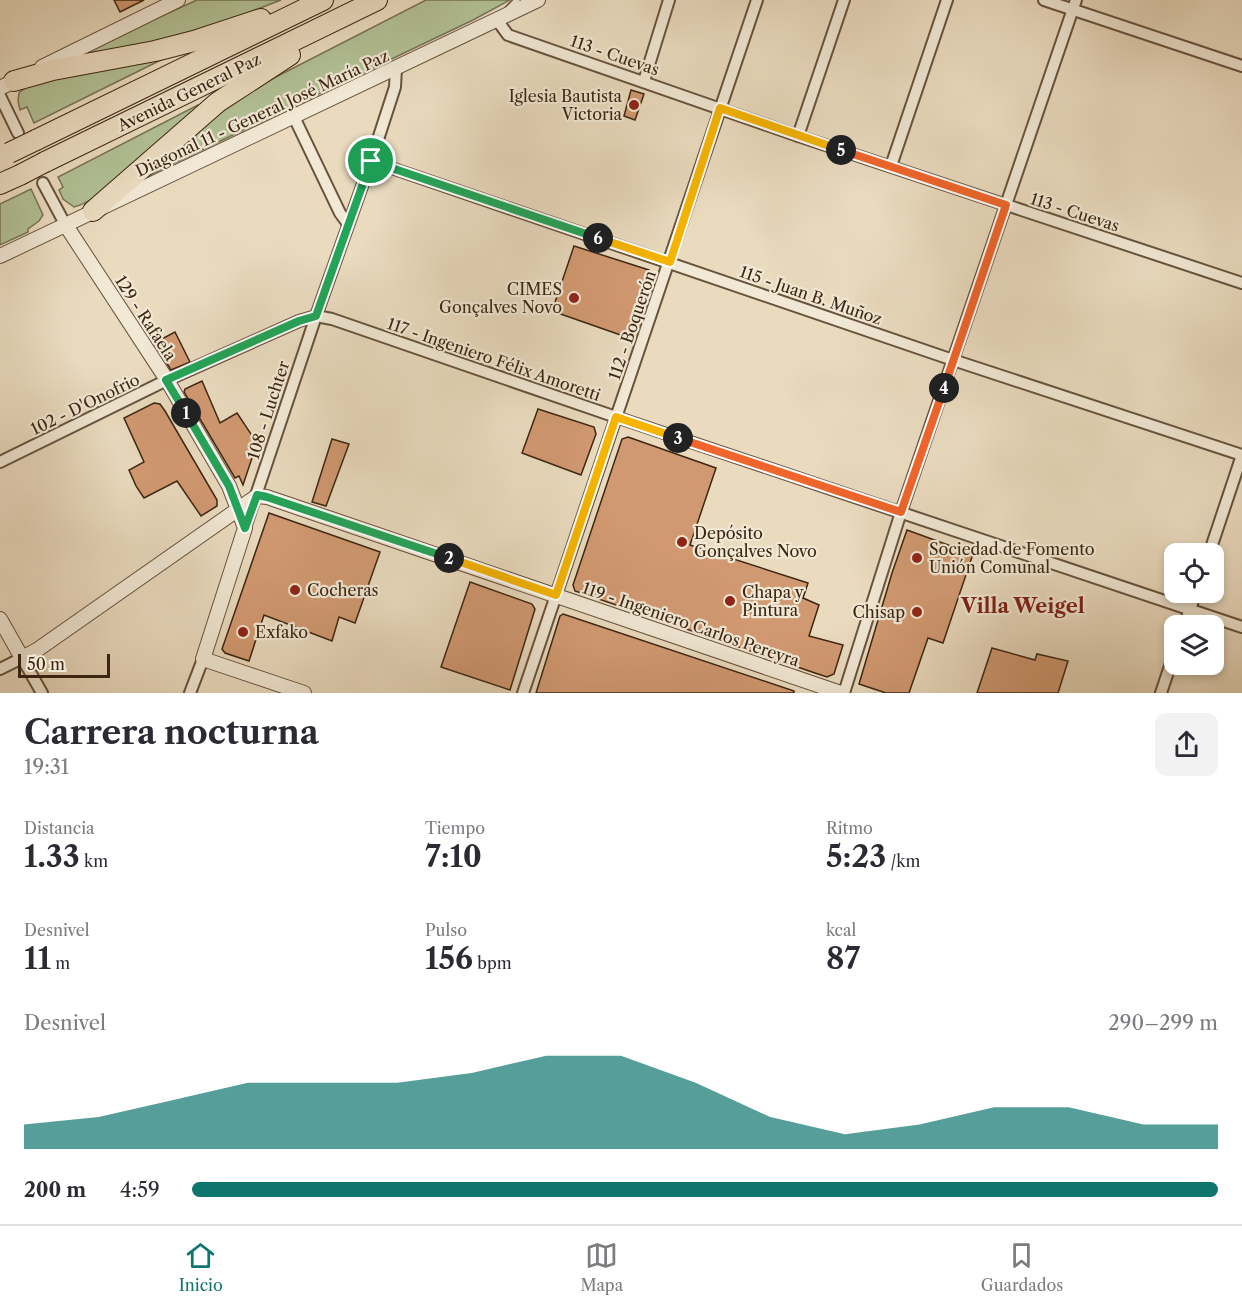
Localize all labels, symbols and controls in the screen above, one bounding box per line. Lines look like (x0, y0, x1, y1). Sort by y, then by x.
street label: 113 - Cuevas (568, 30, 662, 80)
street label: Diagonal 11 - General José María Paz (132, 45, 392, 181)
street label: Avenida General Paz (113, 49, 264, 136)
place label: Iglesia Bautista Victoria (509, 86, 623, 124)
marker: Iglesia Bautista Victoria (627, 98, 641, 112)
pin (345, 135, 396, 186)
pin: 5 (826, 135, 856, 165)
text: 5 (837, 140, 845, 160)
icon: arrive (354, 144, 387, 177)
street label: 113 - Cuevas (1028, 188, 1122, 236)
pin: 6 (583, 223, 613, 253)
text: 6 (593, 228, 603, 248)
street label: 115 - Juan B. Muñoz (737, 261, 885, 329)
street label: 112 - Boquerón (604, 268, 660, 382)
street label: 129 - Rafaela (111, 272, 181, 365)
place label: CIMES Gonçalves Novo (439, 279, 562, 317)
marker: CIMES Gonçalves Novo (567, 291, 581, 305)
street label: 117 - Ingeniero Félix Amoretti (385, 313, 603, 405)
street label: 108 - Luchter (243, 358, 293, 462)
street label: 102 - D'Onofrio (27, 369, 143, 439)
pin: 4 (929, 373, 959, 403)
text: 4 (939, 378, 949, 398)
pin: 1 (171, 398, 201, 428)
text: 1 (182, 403, 190, 423)
pin: 3 (663, 423, 693, 453)
text: 3 (673, 428, 683, 448)
place label: Depósito Gonçalves Novo (694, 523, 817, 561)
marker: Depósito Gonçalves Novo (675, 535, 689, 549)
place label: Sociedad de Fomento Unión Comunal (929, 539, 1095, 577)
pin: 2 (434, 543, 464, 573)
map controls (1164, 543, 1224, 675)
button: locate (1164, 543, 1224, 603)
text: 2 (444, 548, 454, 568)
marker: Sociedad de Fomento Unión Comunal (910, 551, 924, 565)
street label: 119 - Ingeniero Carlos Pereyra (580, 577, 803, 671)
place label: Cocheras (307, 580, 379, 600)
place label: Chapa y Pintura (742, 582, 805, 620)
marker: Cocheras (288, 583, 302, 597)
marker: Chapa y Pintura (723, 594, 737, 608)
district label: Villa Weigel (960, 594, 1085, 618)
place label: Chisap (853, 602, 905, 622)
marker: Chisap (910, 605, 924, 619)
button: layers (1164, 615, 1224, 675)
place label: Exfako (255, 622, 308, 642)
marker: Exfako (236, 625, 250, 639)
scale bar (18, 651, 110, 678)
text: 50 m (27, 654, 65, 674)
text: Carrera nocturna (24, 712, 319, 753)
button: share (1155, 713, 1218, 776)
text: 19:31 (24, 755, 69, 779)
text: Distancia (24, 818, 95, 838)
text: Tiempo (425, 818, 485, 838)
text: Ritmo (826, 818, 873, 838)
text: 1.33 (24, 838, 80, 875)
text: 7:10 (425, 838, 482, 875)
text: 5:23 (826, 838, 886, 875)
text: km (80, 851, 108, 871)
text: /km (886, 851, 920, 871)
text: Desnivel (24, 920, 90, 940)
text: Pulso (425, 920, 467, 940)
text: kcal (826, 920, 856, 940)
text: 11 (24, 940, 51, 977)
text: 156 (425, 940, 473, 977)
text: 87 (826, 940, 860, 977)
text: m (51, 953, 70, 973)
text: bpm (473, 953, 512, 973)
text: Desnivel (24, 1011, 106, 1035)
text: 290–299 m (1108, 1011, 1218, 1035)
text: 200 m (24, 1178, 86, 1202)
text: 4:59 (120, 1178, 160, 1202)
tab: Inicio (179, 1239, 223, 1295)
tab: Mapa (580, 1239, 623, 1295)
tab: Guardados (981, 1239, 1063, 1295)

